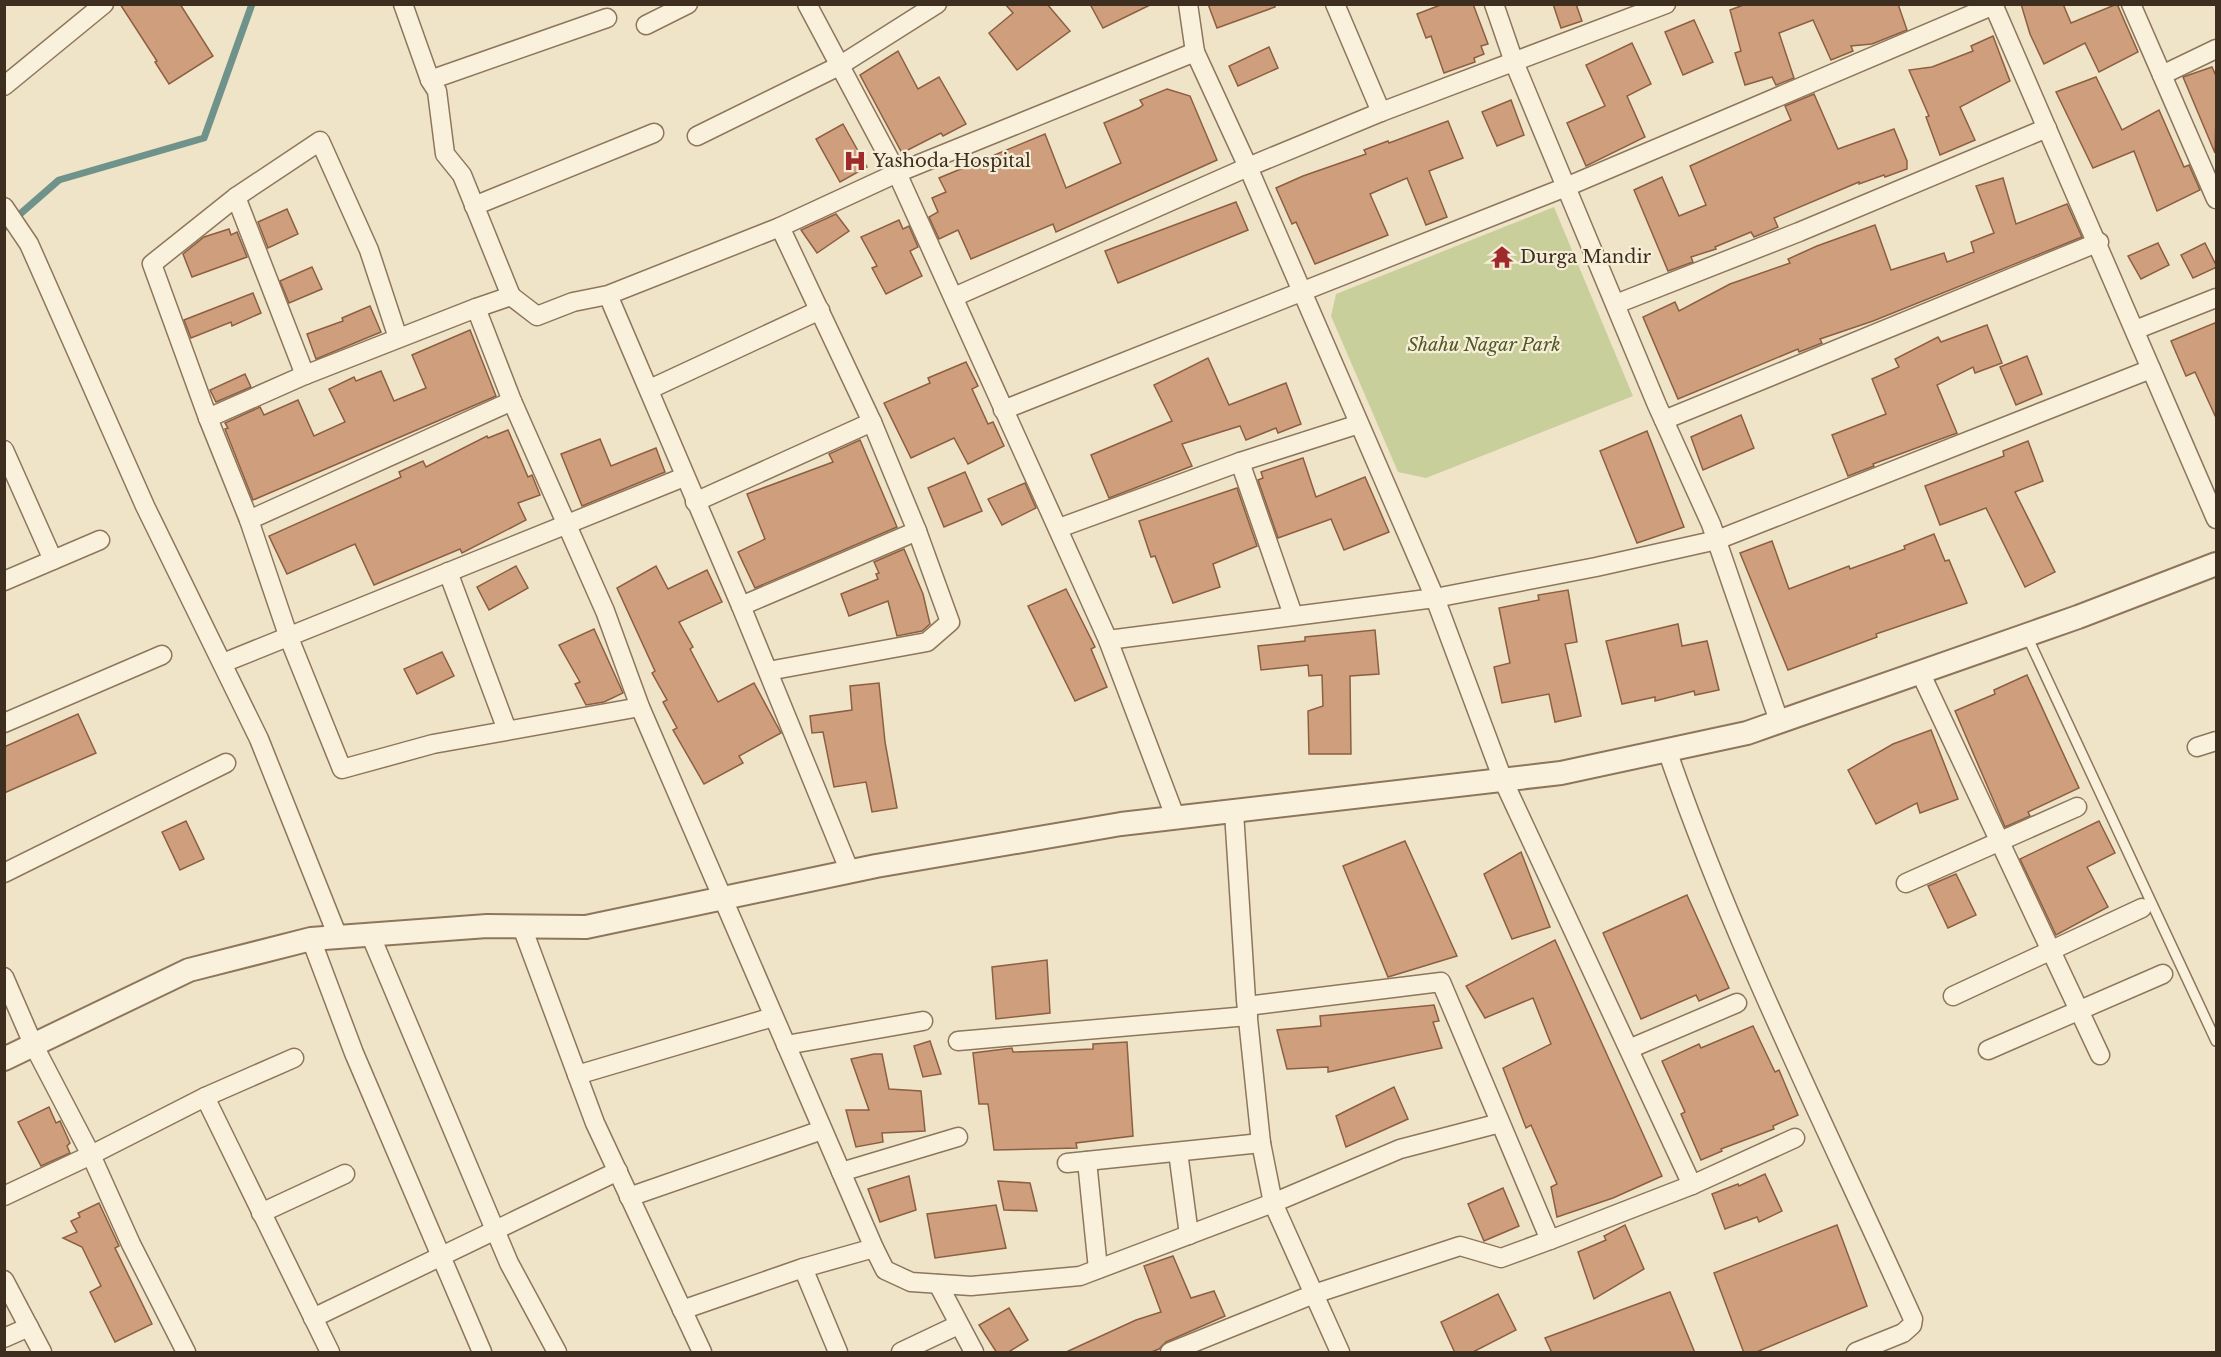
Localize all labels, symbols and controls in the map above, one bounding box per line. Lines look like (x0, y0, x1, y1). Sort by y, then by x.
hospital icon: Yashoda Hospital (842, 148, 868, 174)
place label: Yashoda Hospital (872, 150, 1031, 172)
temple icon: Durga Mandir (1489, 244, 1515, 270)
place label: Durga Mandir (1520, 246, 1652, 268)
park label: Shahu Nagar Park (1407, 334, 1561, 356)

